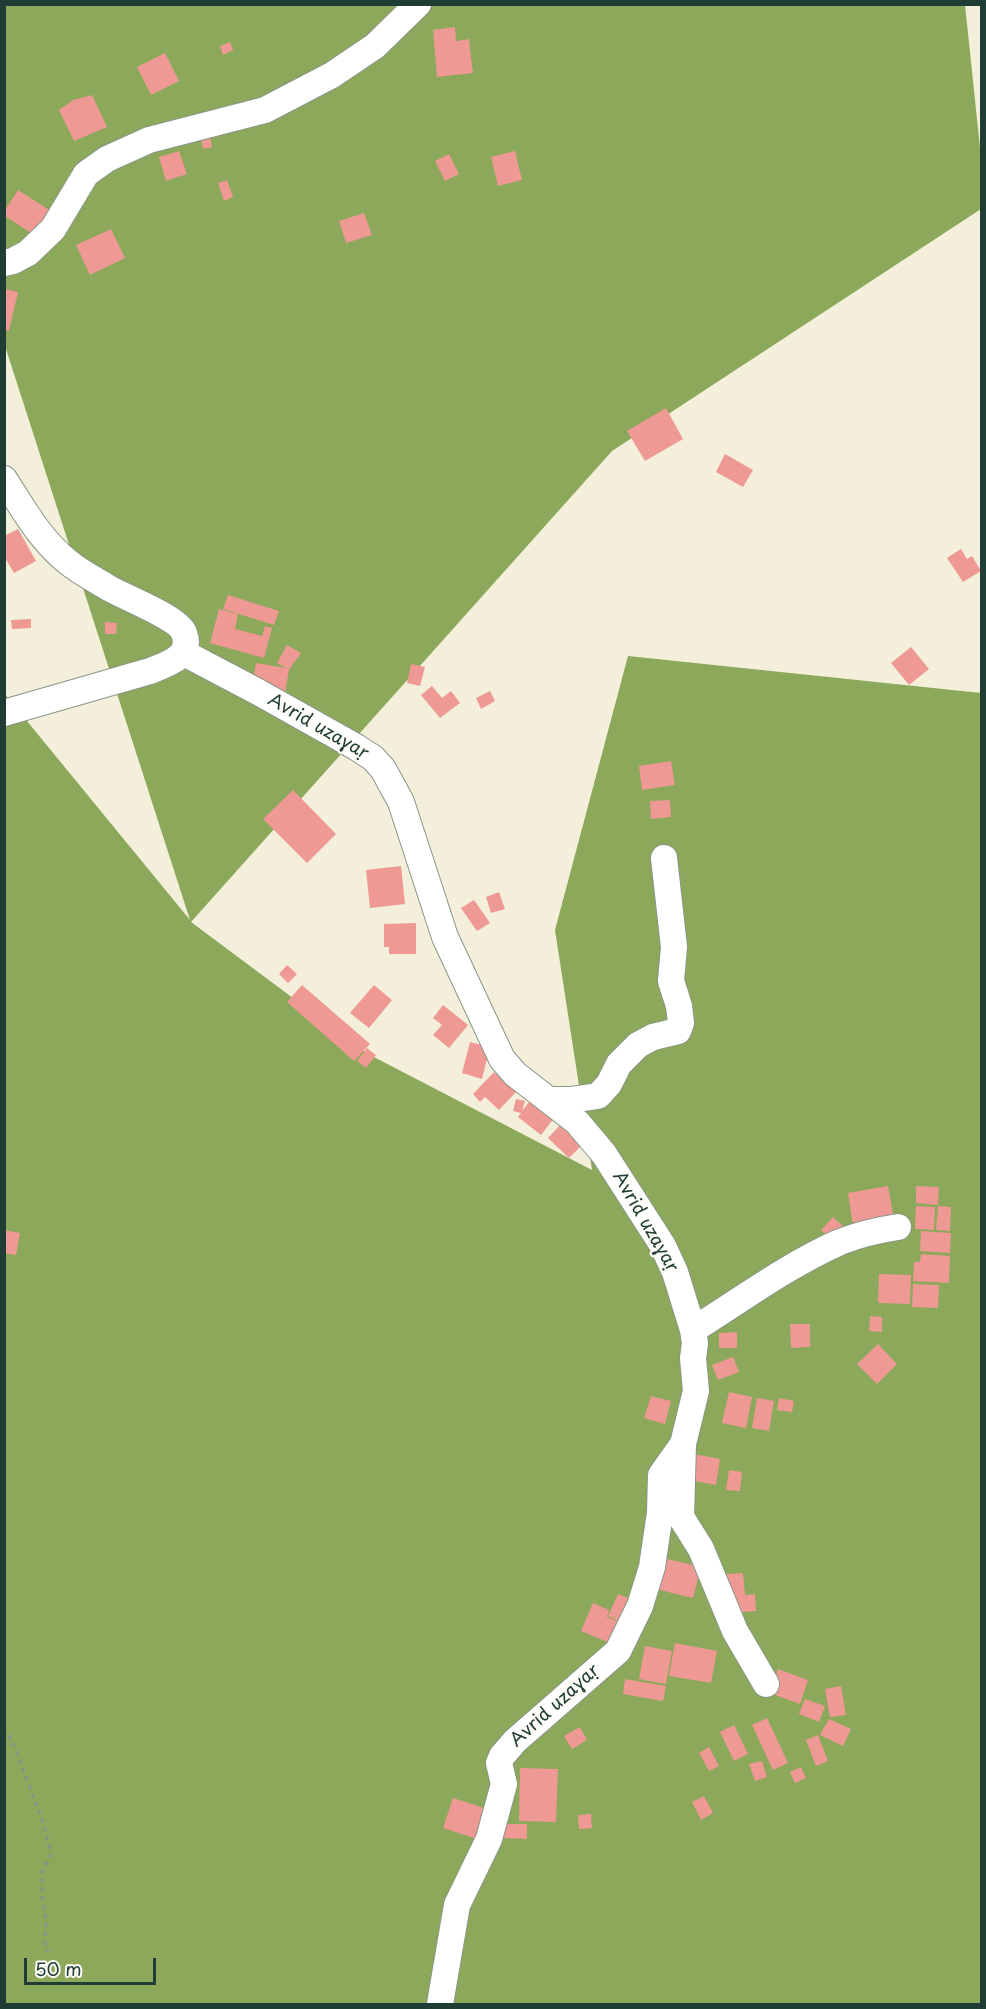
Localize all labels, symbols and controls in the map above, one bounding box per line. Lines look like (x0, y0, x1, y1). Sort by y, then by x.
street label: Avrid uzaɣaṛ (264, 689, 372, 765)
street label: Avrid uzaɣaṛ (607, 1168, 683, 1276)
street label: Avrid uzaɣaṛ (506, 1660, 604, 1752)
scale bar (27, 1946, 159, 1984)
text: 50 m (35, 1955, 82, 1982)

